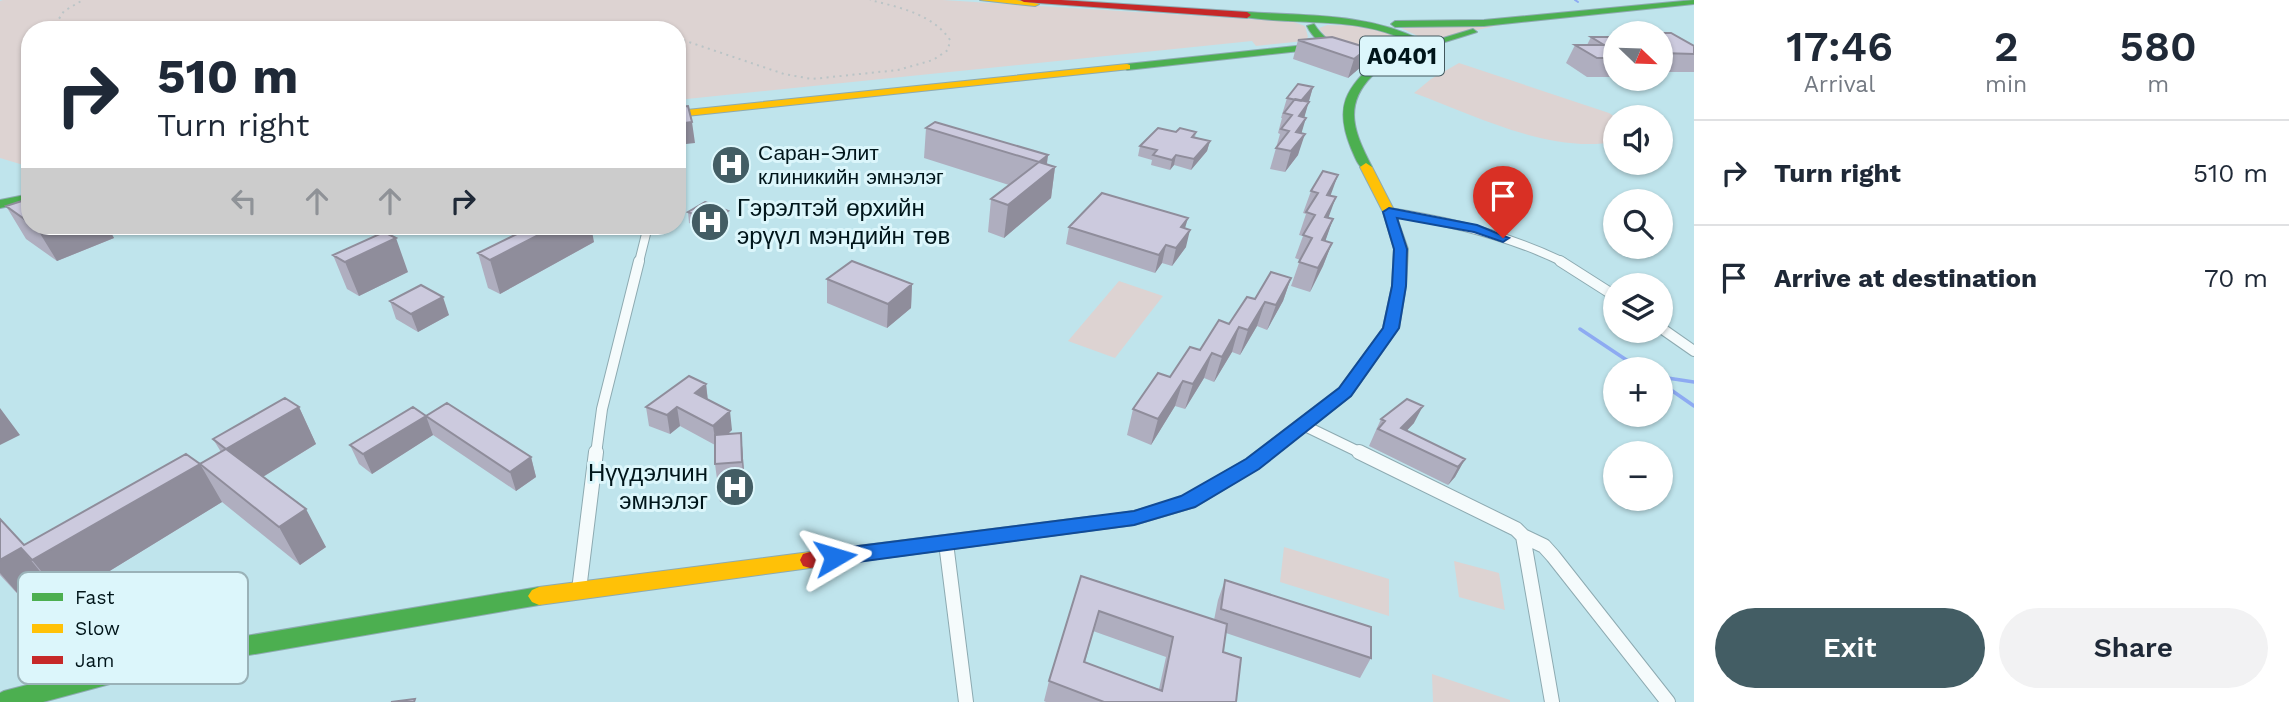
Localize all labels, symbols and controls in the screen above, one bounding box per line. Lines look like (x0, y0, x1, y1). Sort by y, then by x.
north arrow (1603, 21, 1673, 91)
map controls (1603, 21, 1673, 511)
text: 17:46 (1786, 22, 1893, 71)
text: 2 (1994, 22, 2019, 71)
text: 580 (2120, 22, 2197, 71)
road number: A0401 (1360, 36, 1444, 76)
text: 510 m (157, 47, 298, 105)
icon: right (42, 49, 133, 140)
text: Arrival (1804, 71, 1875, 98)
text: min (1985, 71, 2027, 98)
text: m (2147, 71, 2169, 98)
button: sound (1603, 105, 1673, 175)
text: Turn right (157, 106, 309, 144)
place label: Саран-Элит клиникийн эмнэлэг (758, 140, 944, 189)
hospital icon: Саран-Элит клиникийн эмнэлэг (710, 144, 752, 186)
icon: right (1715, 154, 1753, 192)
text: Turn right (1774, 158, 1901, 188)
text: 510 m (2193, 158, 2268, 188)
pin (1473, 166, 1533, 238)
icon: arrive (1484, 177, 1522, 215)
icon: left (225, 182, 263, 220)
icon: ahead (298, 182, 336, 220)
icon: ahead (371, 182, 409, 220)
icon: right (444, 182, 482, 220)
button: search (1603, 189, 1673, 259)
place label: Гэрэлтэй өрхийн эрүүл мэндийн төв (737, 194, 950, 250)
hospital icon: Гэрэлтэй өрхийн эрүүл мэндийн төв (689, 201, 731, 243)
icon: arrive (1715, 259, 1753, 297)
text: Arrive at destination (1774, 263, 2037, 293)
text: 70 m (2204, 263, 2268, 293)
button: layers (1603, 273, 1673, 343)
button: + (1603, 357, 1673, 427)
button: − (1603, 441, 1673, 511)
place label: Нүүдэлчин эмнэлэг (588, 459, 708, 515)
hospital icon: Нүүдэлчин эмнэлэг (714, 466, 756, 508)
position arrow (798, 520, 872, 594)
legend (18, 572, 248, 684)
text: Fast (75, 586, 114, 609)
button: Exit (1715, 608, 1985, 688)
button: Share (1999, 608, 2268, 688)
text: Slow (75, 617, 120, 640)
text: Jam (75, 649, 114, 672)

